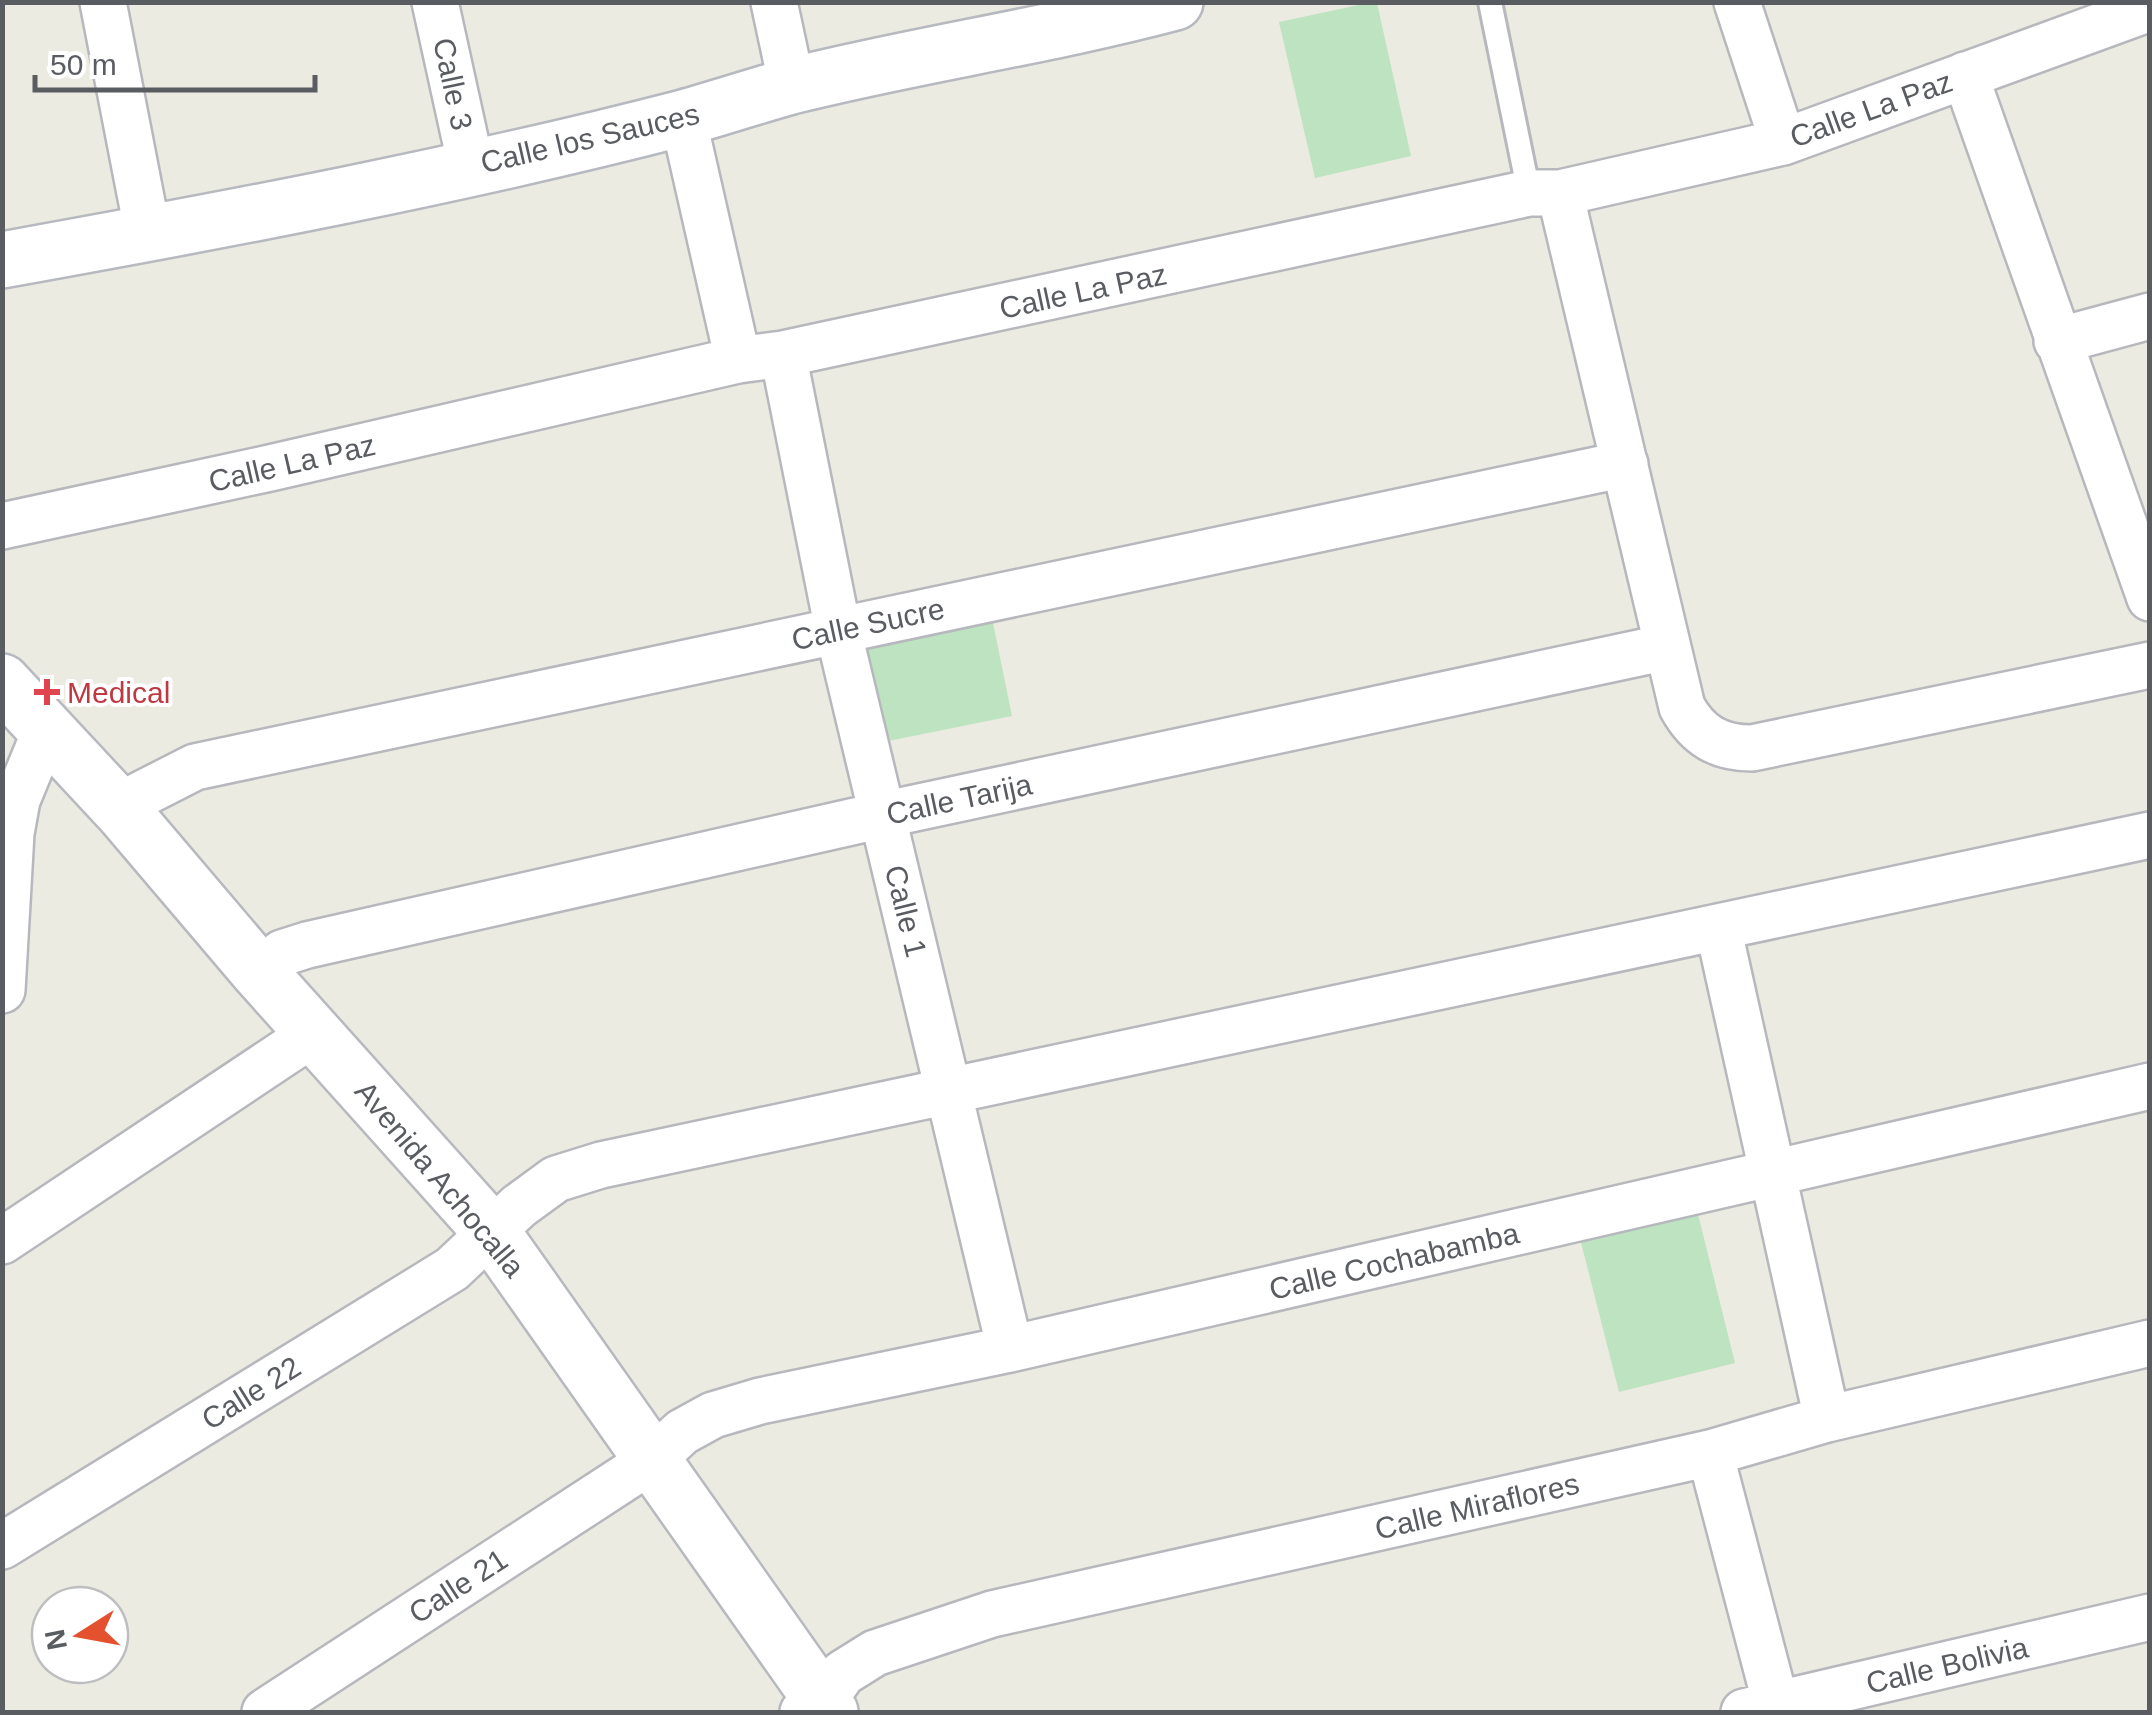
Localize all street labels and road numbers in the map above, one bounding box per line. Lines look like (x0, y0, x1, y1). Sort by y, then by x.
street label: Calle 3 (427, 35, 479, 133)
street label: Calle La Paz (1785, 64, 1957, 154)
street label: Calle los Sauces (477, 97, 703, 179)
street label: Calle La Paz (996, 257, 1170, 325)
street label: Calle La Paz (205, 428, 379, 498)
street label: Calle Sucre (789, 592, 947, 656)
street label: Calle Tarija (883, 767, 1035, 831)
street label: Calle 1 (879, 862, 933, 960)
street label: Avenida Achocalla (349, 1075, 531, 1284)
street label: Calle Cochabamba (1266, 1216, 1522, 1306)
street label: Calle 22 (196, 1350, 306, 1436)
street label: Calle Miraflores (1372, 1466, 1582, 1546)
street label: Calle 21 (403, 1542, 513, 1630)
street label: Calle Bolivia (1863, 1630, 2031, 1700)

